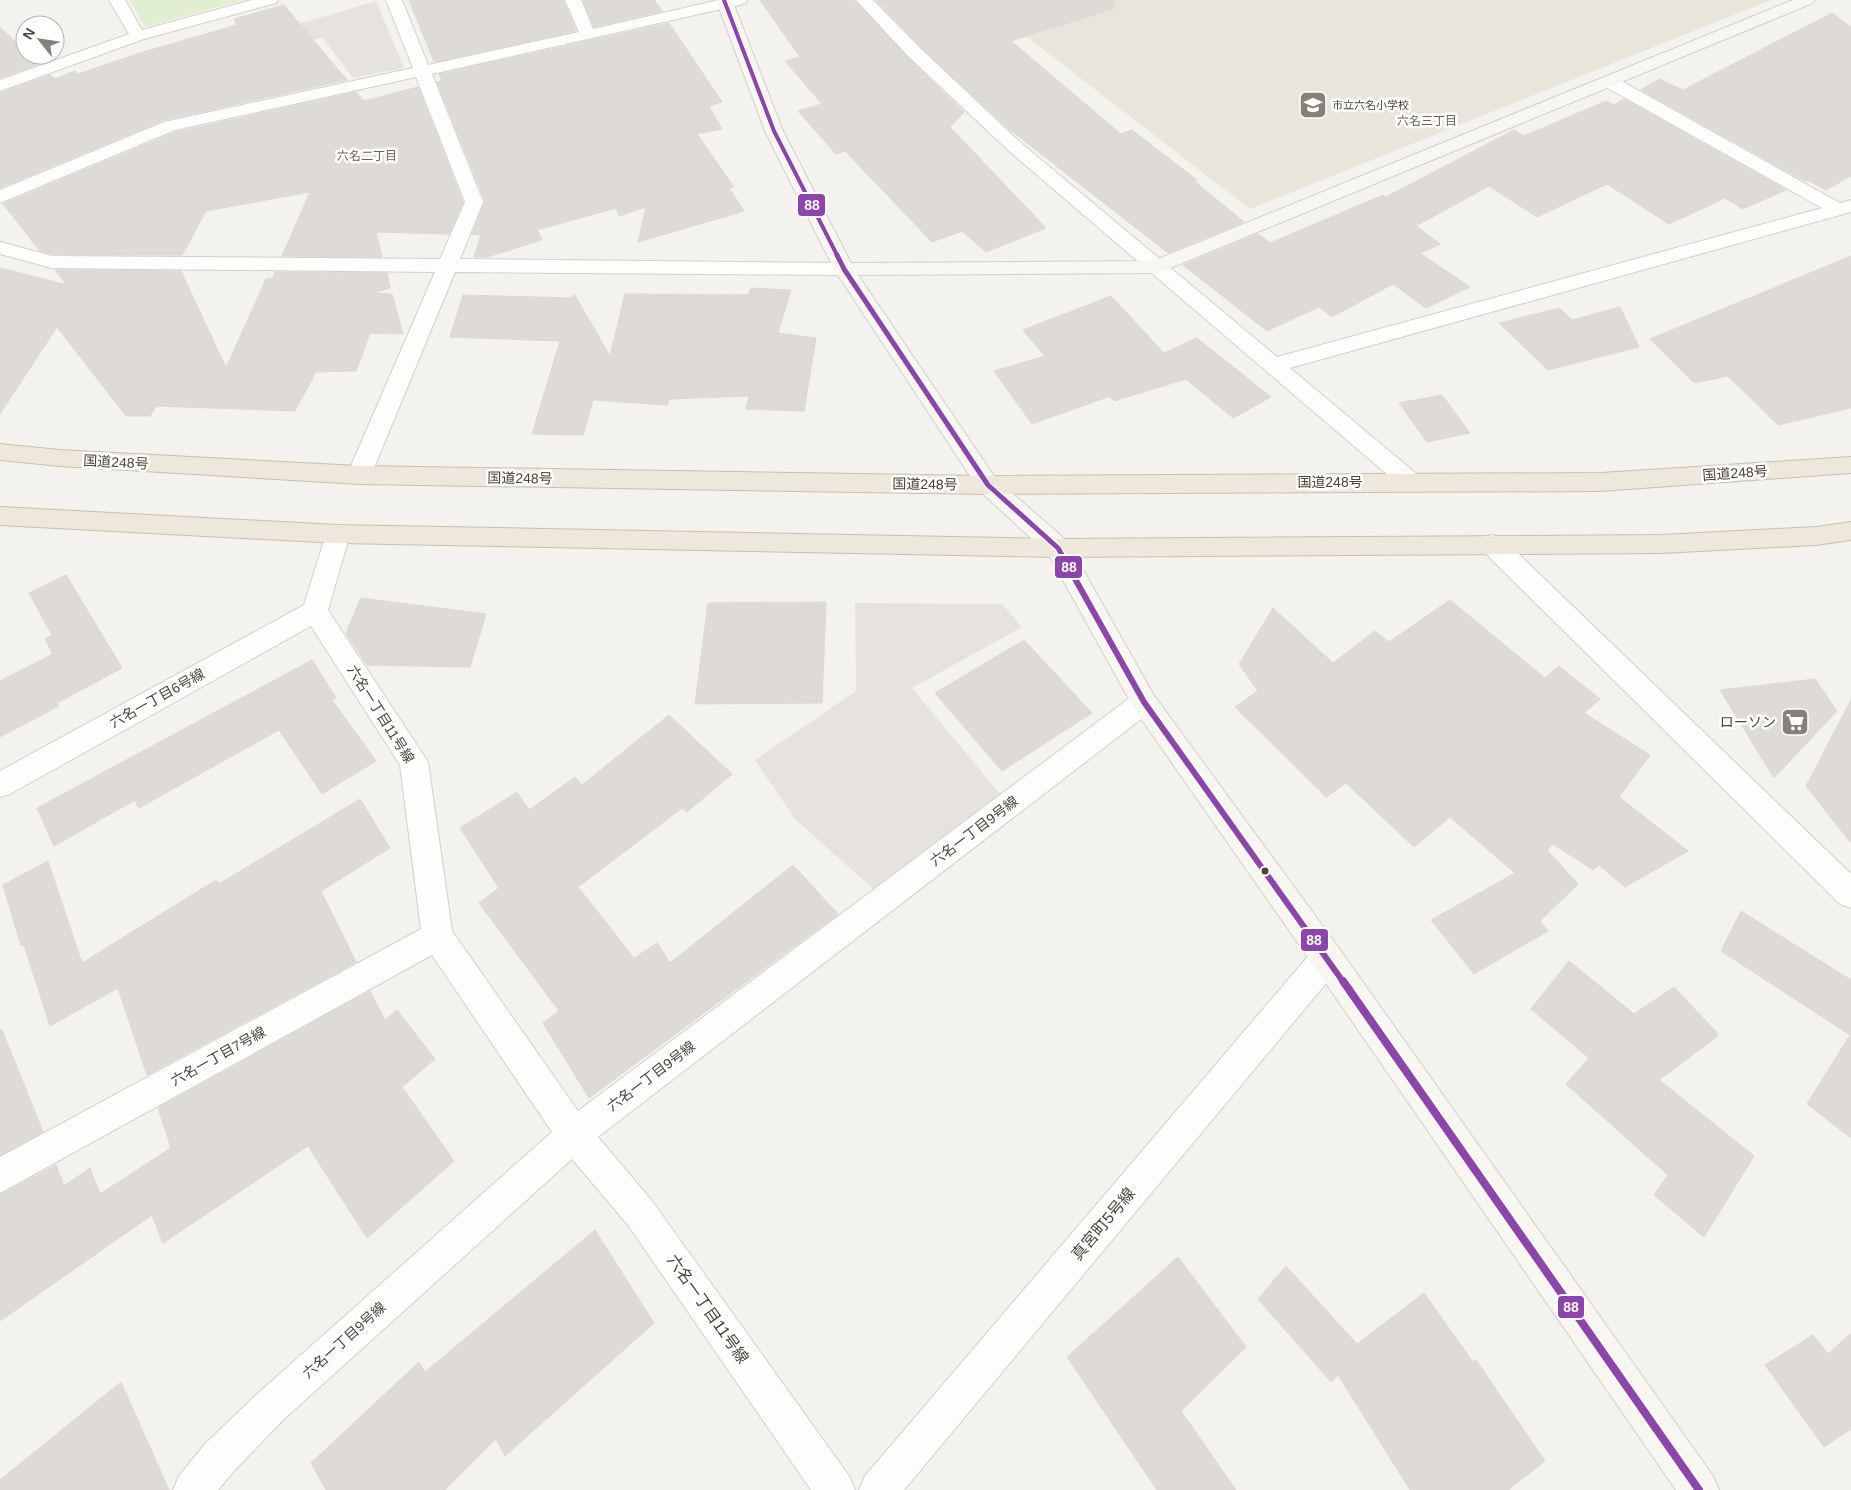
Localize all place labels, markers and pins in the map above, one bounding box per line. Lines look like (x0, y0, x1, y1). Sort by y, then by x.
school or university icon: 市立六名小学校 (1298, 90, 1328, 120)
place label: 市立六名小学校 (1332, 99, 1409, 111)
supermarket icon: ローソン (1780, 707, 1810, 737)
place label: ローソン (1720, 714, 1776, 730)
unlabelled marker (1260, 866, 1270, 876)

